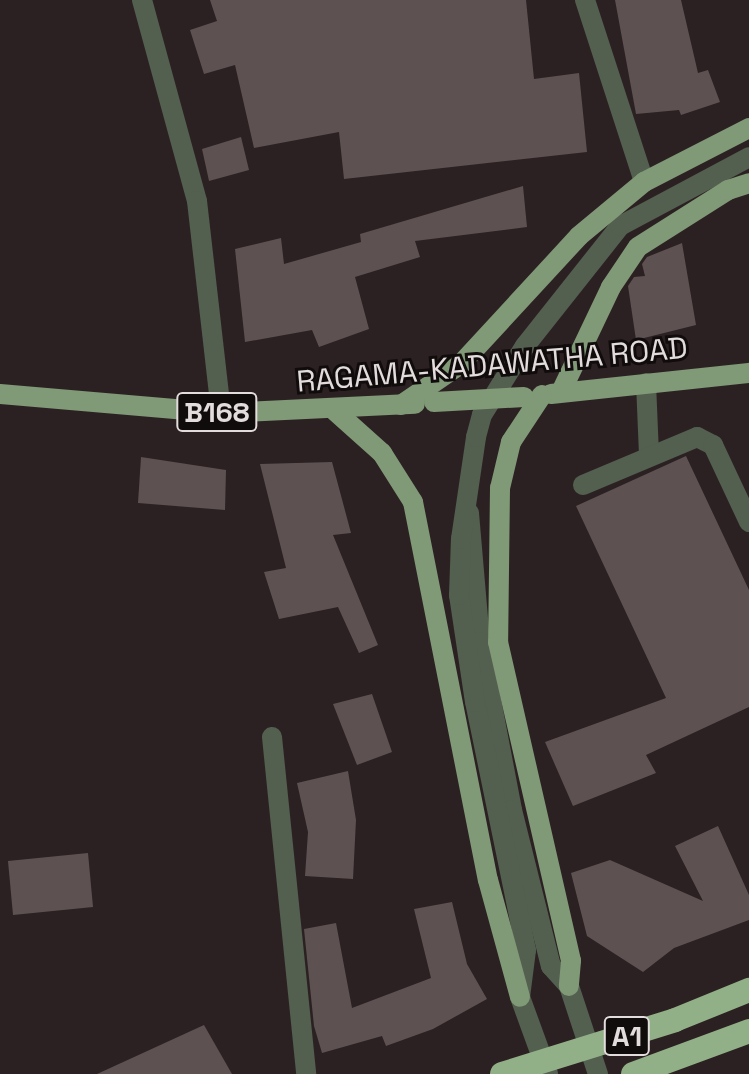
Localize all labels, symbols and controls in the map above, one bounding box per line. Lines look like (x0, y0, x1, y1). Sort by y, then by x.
street label: RAGAMA-KADAWATHA ROAD (295, 330, 689, 400)
road number: B168 (175, 388, 259, 436)
road number: A1 (603, 1012, 651, 1060)

